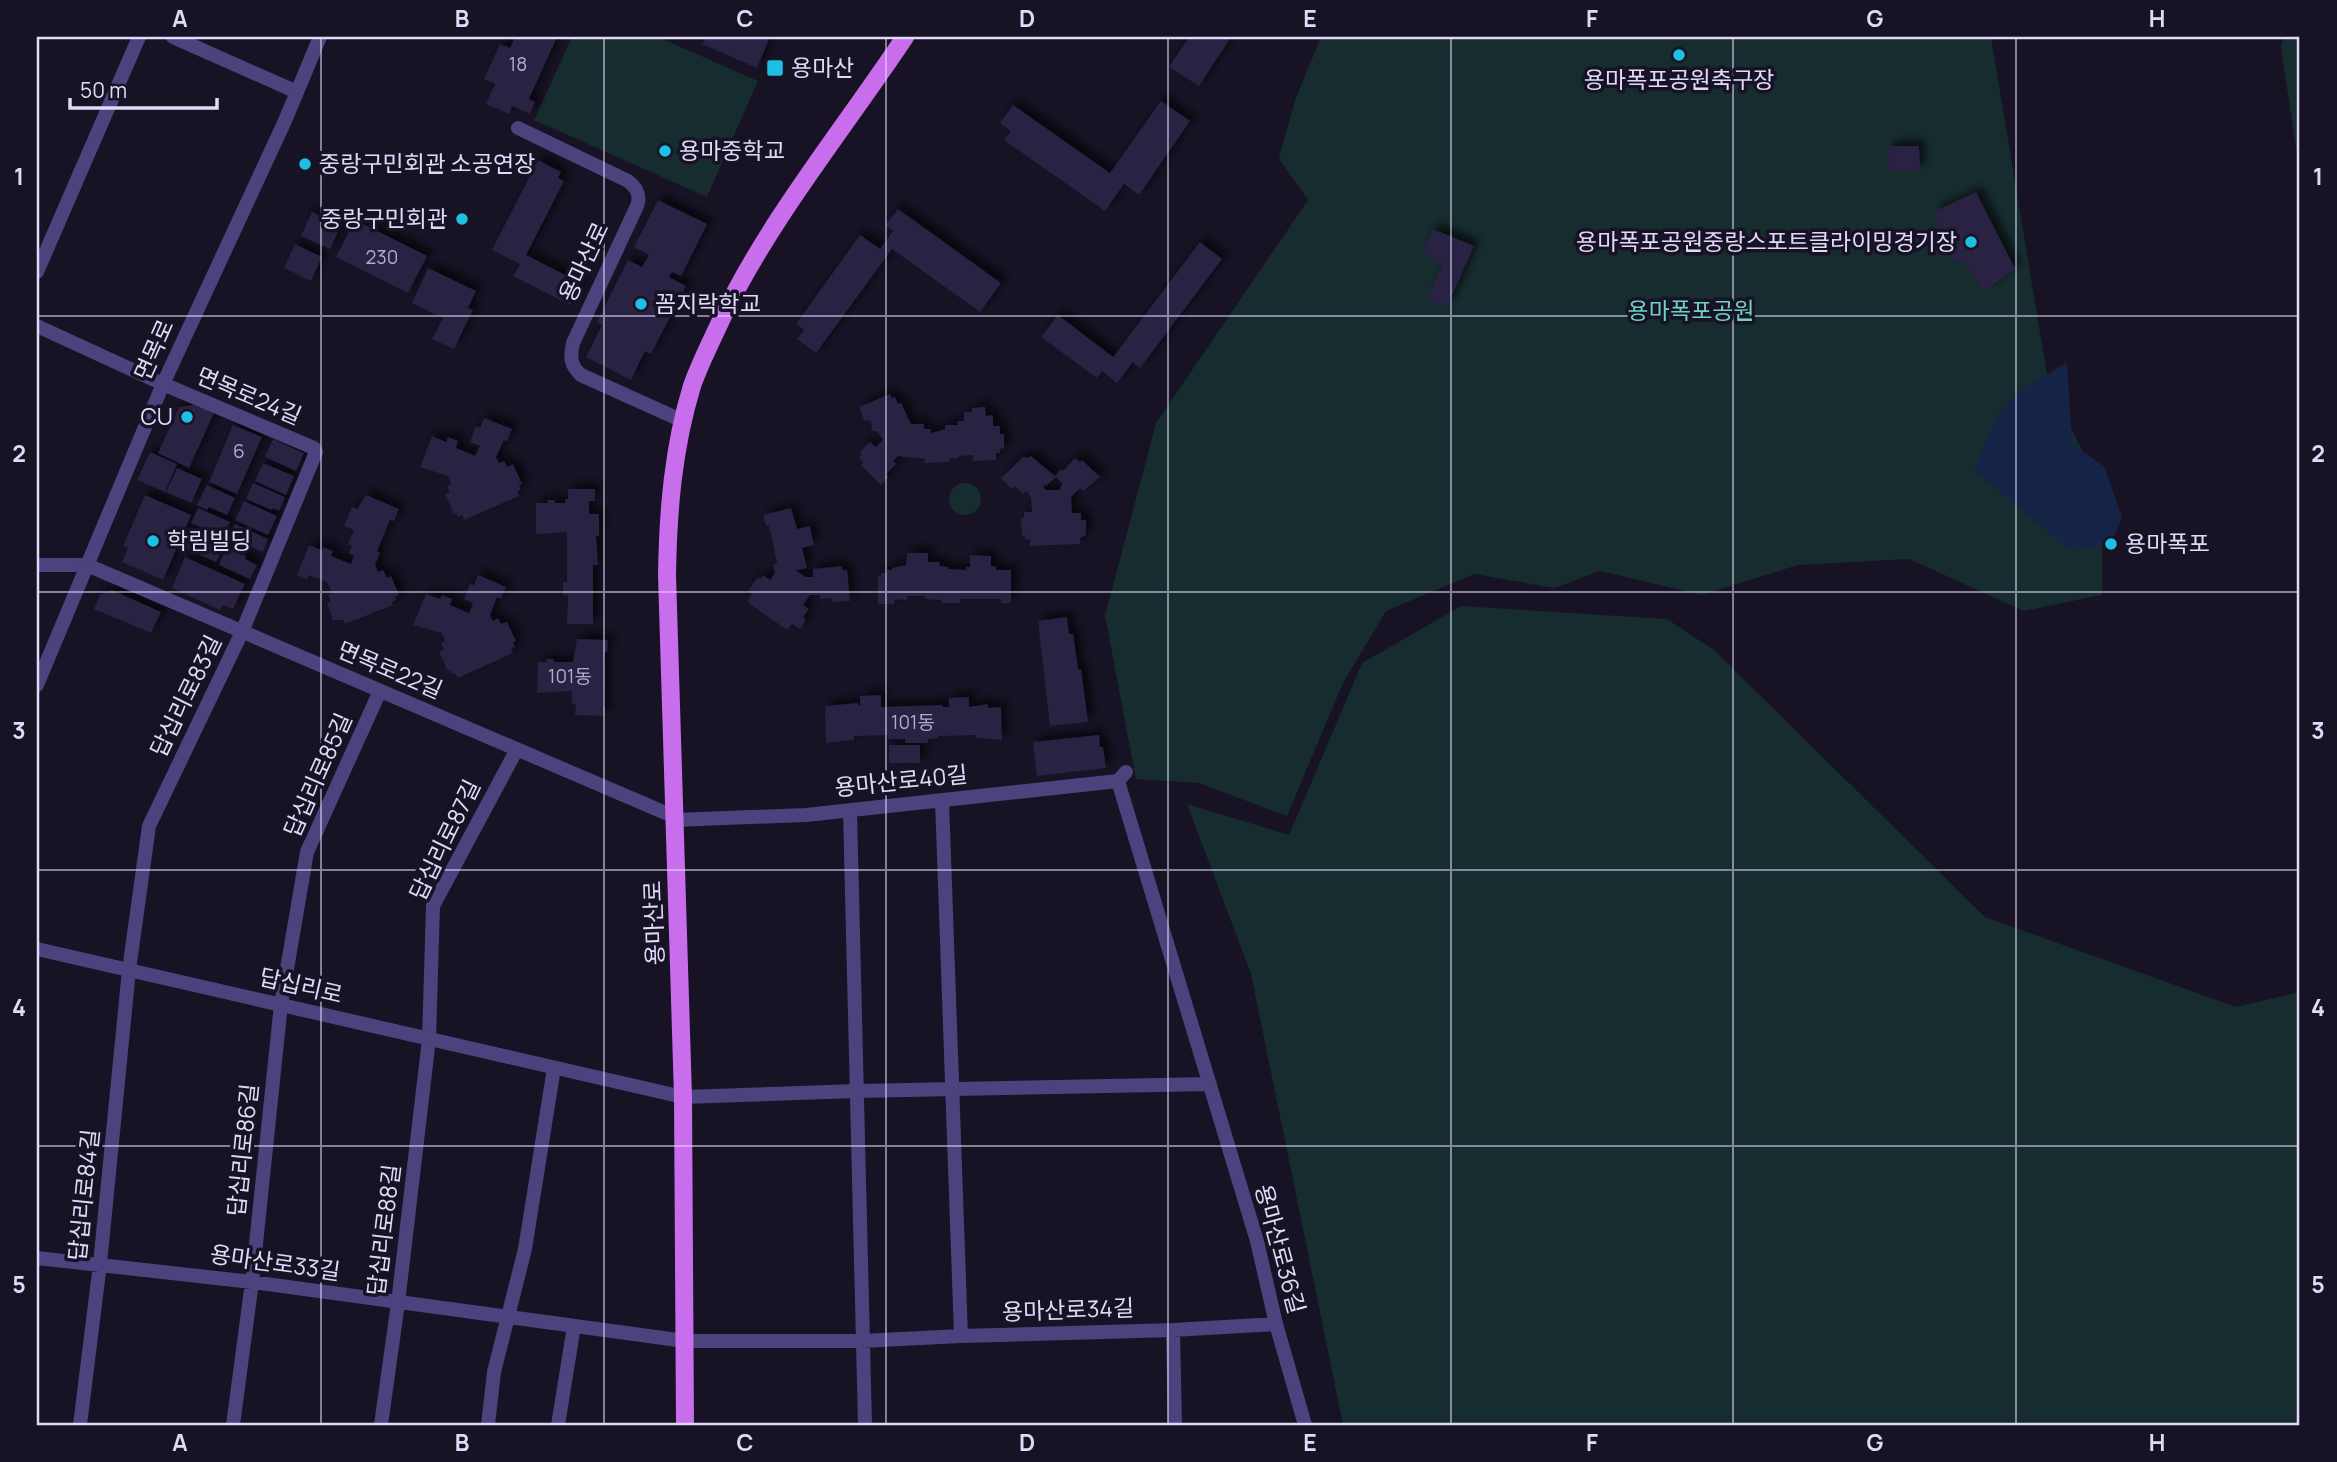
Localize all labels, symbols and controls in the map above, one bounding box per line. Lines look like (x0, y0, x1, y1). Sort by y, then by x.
text: A (172, 2, 188, 34)
text: B (455, 2, 469, 34)
text: C (737, 2, 754, 34)
text: D (1019, 2, 1035, 34)
text: E (1303, 2, 1317, 34)
text: F (1586, 2, 1598, 34)
text: G (1867, 2, 1884, 34)
text: H (2149, 2, 2165, 34)
marker: 용마폭포공원축구장 (1671, 47, 1687, 63)
house number: 18 (509, 51, 527, 77)
place label: 용마산 (791, 51, 854, 83)
marker: 용마산 (765, 58, 785, 78)
place label: 용마폭포공원축구장 (1584, 63, 1774, 95)
scale bar (70, 66, 217, 110)
text: 50 m (80, 76, 127, 104)
place label: 용마중학교 (679, 134, 785, 166)
marker: 용마중학교 (657, 143, 673, 159)
place label: 중랑구민회관 소공연장 (319, 147, 535, 179)
marker: 중랑구민회관 소공연장 (297, 156, 313, 172)
text: 1 (14, 160, 24, 192)
text: 1 (2313, 160, 2323, 192)
place label: 중랑구민회관 (321, 202, 448, 234)
marker: 중랑구민회관 (454, 211, 470, 227)
street label: 용마산로 (551, 216, 615, 307)
place label: 용마폭포공원중랑스포트클라이밍경기장 (1576, 225, 1957, 257)
marker: 용마폭포공원중랑스포트클라이밍경기장 (1963, 234, 1979, 250)
house number: 230 (366, 244, 398, 270)
place label: 꼼지락학교 (655, 287, 761, 319)
park label: 용마폭포공원 (1628, 294, 1754, 326)
marker: 꼼지락학교 (633, 296, 649, 312)
street label: 면목로 (126, 314, 181, 385)
street label: 면목로24길 (192, 359, 307, 431)
place label: CU (140, 400, 173, 432)
marker: CU (179, 409, 195, 425)
text: 2 (12, 437, 26, 469)
text: 2 (2311, 437, 2325, 469)
house number: 6 (233, 438, 245, 464)
place label: 학림빌딩 (167, 524, 252, 556)
place label: 용마폭포 (2125, 527, 2210, 559)
marker: 학림빌딩 (145, 533, 161, 549)
marker: 용마폭포 (2103, 536, 2119, 552)
street label: 답십리로83길 (142, 629, 228, 762)
street label: 면목로22길 (333, 633, 448, 705)
house number: 101동 (548, 663, 592, 689)
street label: 답십리로85길 (276, 708, 359, 842)
house number: 101동 (891, 709, 935, 735)
text: 3 (12, 714, 26, 746)
text: 3 (2311, 714, 2325, 746)
street label: 용마산로40길 (833, 757, 969, 803)
street label: 답십리로87길 (401, 774, 487, 905)
street label: 용마산로 (636, 880, 670, 966)
street label: 답십리로 (256, 960, 346, 1010)
text: 4 (12, 991, 26, 1023)
text: 4 (2311, 991, 2325, 1023)
street label: 답십리로86길 (219, 1082, 265, 1218)
street label: 답십리로84길 (60, 1127, 106, 1263)
street label: 답십리로88길 (359, 1162, 407, 1298)
street label: 용마산로36길 (1248, 1180, 1314, 1317)
street label: 용마산로33길 (208, 1237, 342, 1287)
text: 5 (12, 1268, 26, 1300)
text: 5 (2311, 1268, 2325, 1300)
street label: 용마산로34길 (1001, 1291, 1135, 1327)
text: A (172, 1426, 188, 1458)
text: B (455, 1426, 469, 1458)
text: C (737, 1426, 754, 1458)
text: D (1019, 1426, 1035, 1458)
text: E (1303, 1426, 1317, 1458)
text: F (1586, 1426, 1598, 1458)
text: G (1867, 1426, 1884, 1458)
text: H (2149, 1426, 2165, 1458)

